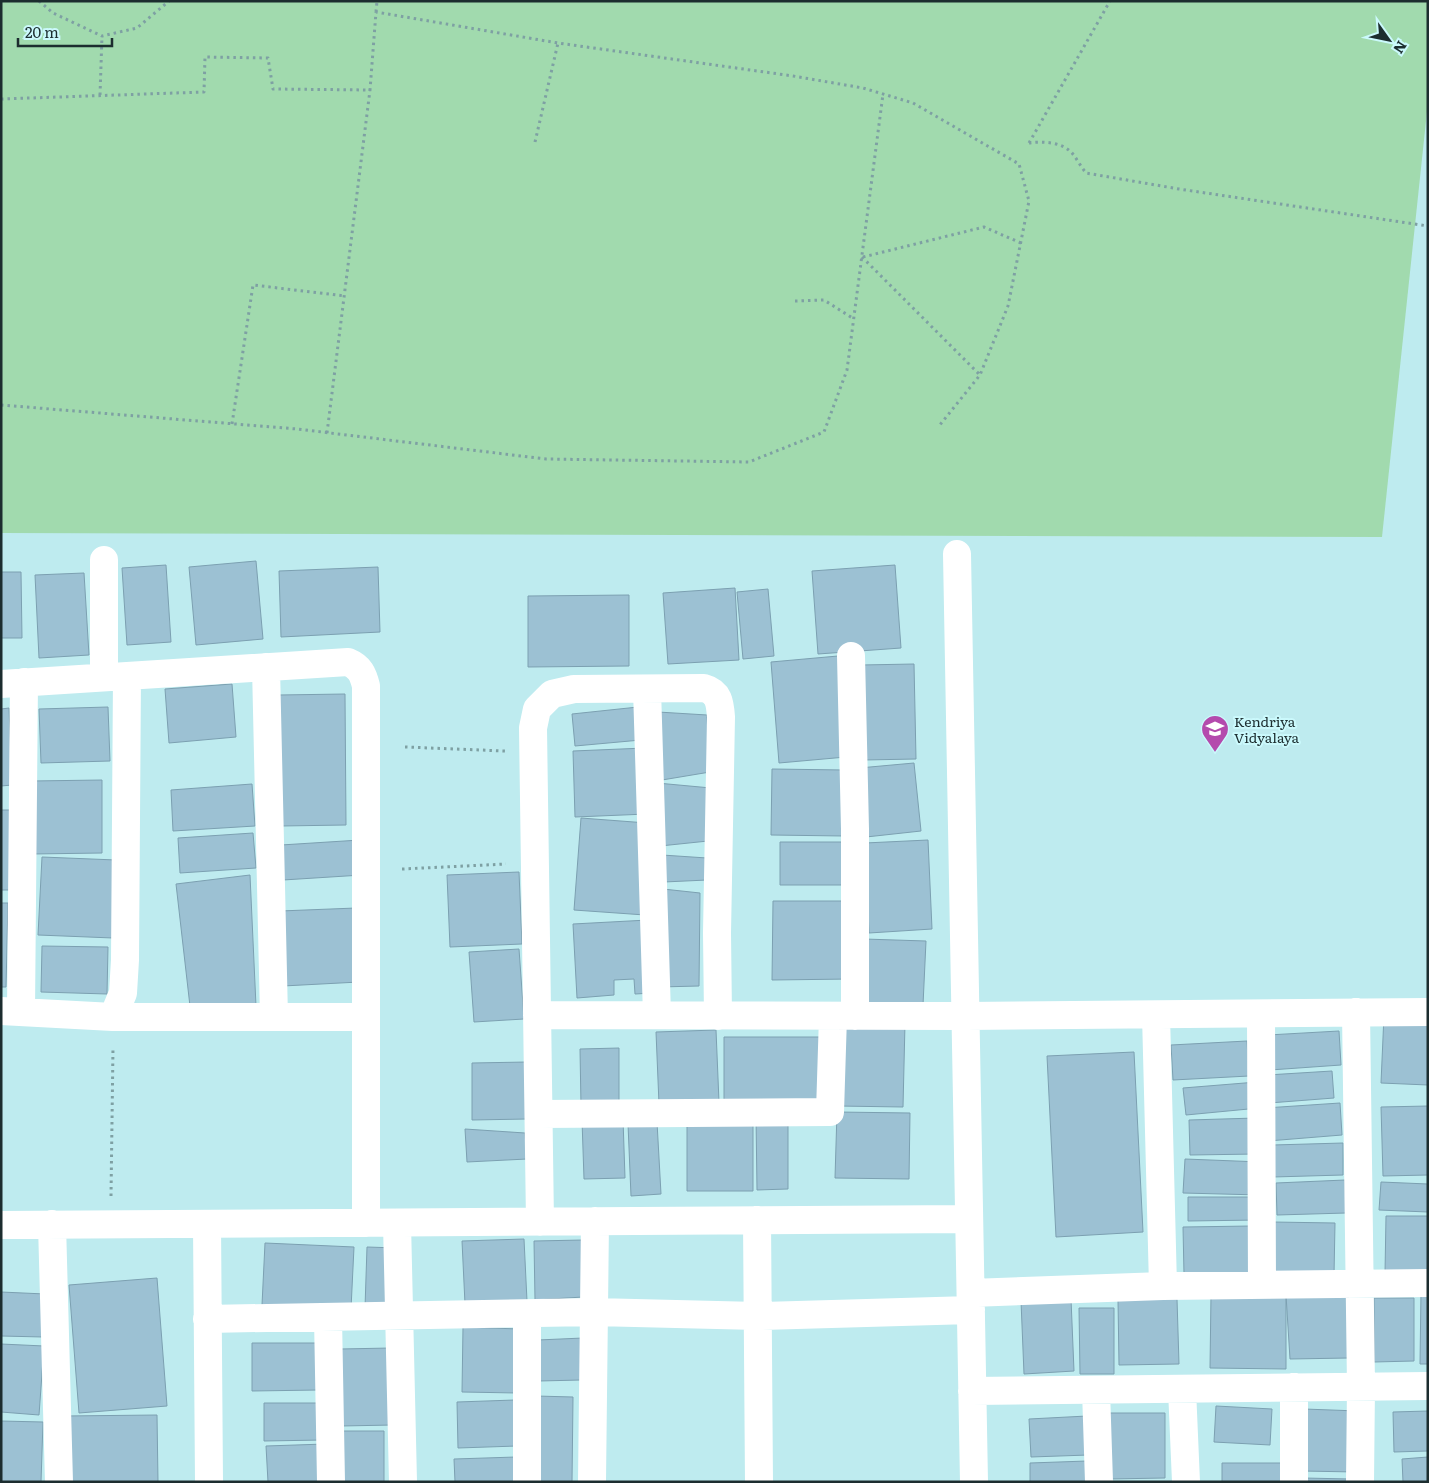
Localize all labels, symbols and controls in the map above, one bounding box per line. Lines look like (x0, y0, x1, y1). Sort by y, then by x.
scale bar (18, 15, 111, 47)
north arrow (1364, 15, 1414, 65)
text: 20 m (25, 20, 59, 43)
text: N (1389, 37, 1412, 58)
place label: Kendriya Vidyalaya (1234, 711, 1300, 747)
school or university icon: Kendriya Vidyalaya (1200, 714, 1230, 753)

